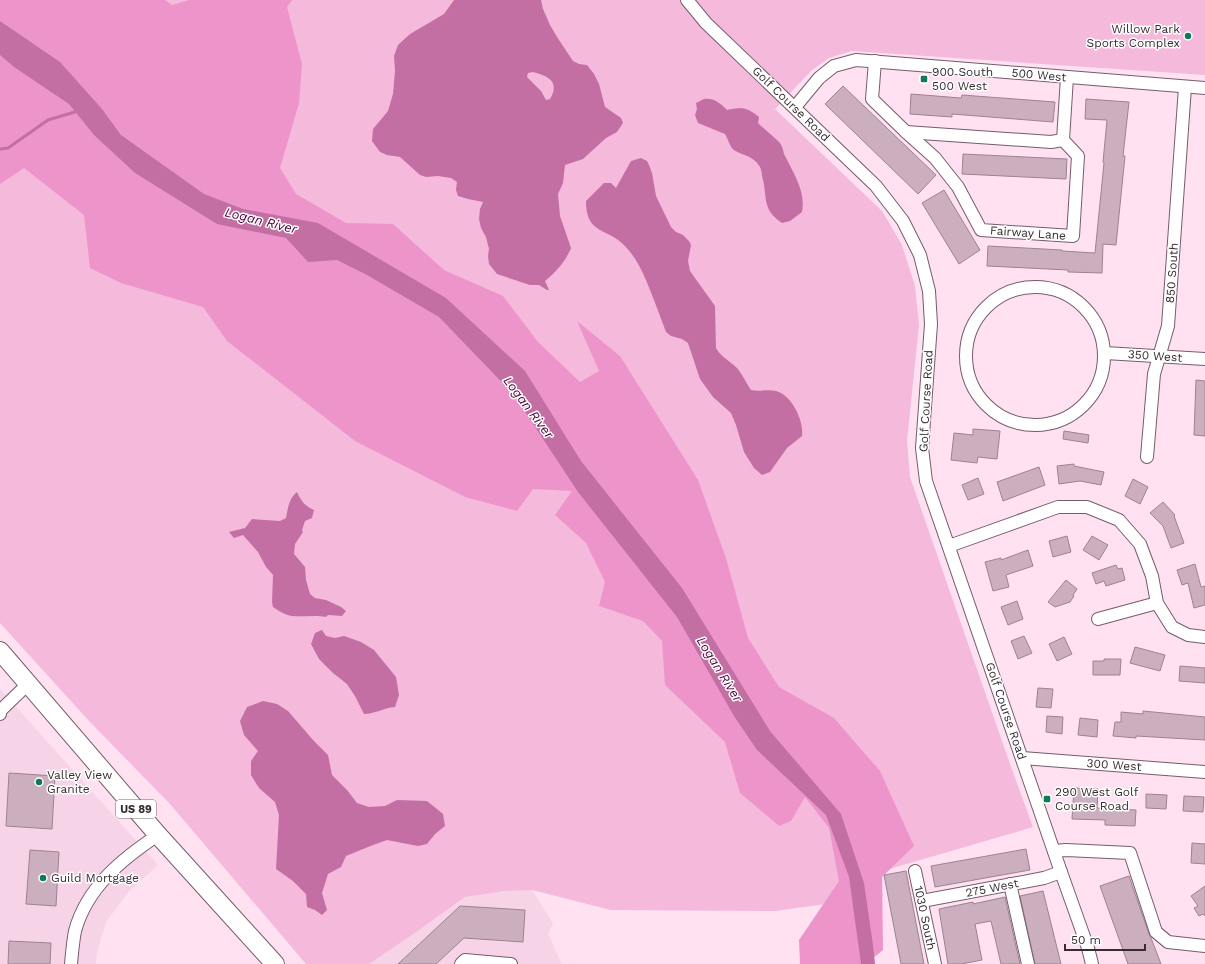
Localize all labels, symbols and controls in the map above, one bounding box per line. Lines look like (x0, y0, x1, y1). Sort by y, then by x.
place label: Willow Park Sports Complex (1087, 22, 1180, 50)
marker: Willow Park Sports Complex (1183, 31, 1193, 41)
street label: Golf Course Road (749, 64, 833, 144)
place label: 900 South 500 West (932, 65, 993, 93)
street label: 500 West (1011, 66, 1067, 84)
marker: 900 South 500 West (919, 74, 929, 84)
water label: Logan River (223, 204, 299, 237)
street label: Fairway Lane (989, 223, 1067, 243)
street label: 850 South (1163, 242, 1181, 304)
street label: 350 West (1127, 347, 1183, 365)
street label: Golf Course Road (916, 350, 936, 452)
water label: Logan River (500, 373, 557, 442)
water label: Logan River (694, 634, 746, 705)
street label: Golf Course Road (983, 660, 1029, 762)
street label: 300 West (1086, 756, 1142, 774)
place label: Valley View Granite (47, 768, 112, 796)
marker: Valley View Granite (34, 777, 44, 787)
place label: 290 West Golf Course Road (1055, 785, 1139, 813)
marker: 290 West Golf Course Road (1042, 794, 1052, 804)
road number: US 89 (116, 800, 156, 818)
place label: Guild Mortgage (51, 871, 139, 885)
marker: Guild Mortgage (38, 873, 48, 883)
street label: 275 West (964, 876, 1020, 900)
street label: 1030 South (911, 885, 939, 951)
scale bar (1065, 926, 1145, 952)
text: 50 m (1071, 933, 1101, 947)

